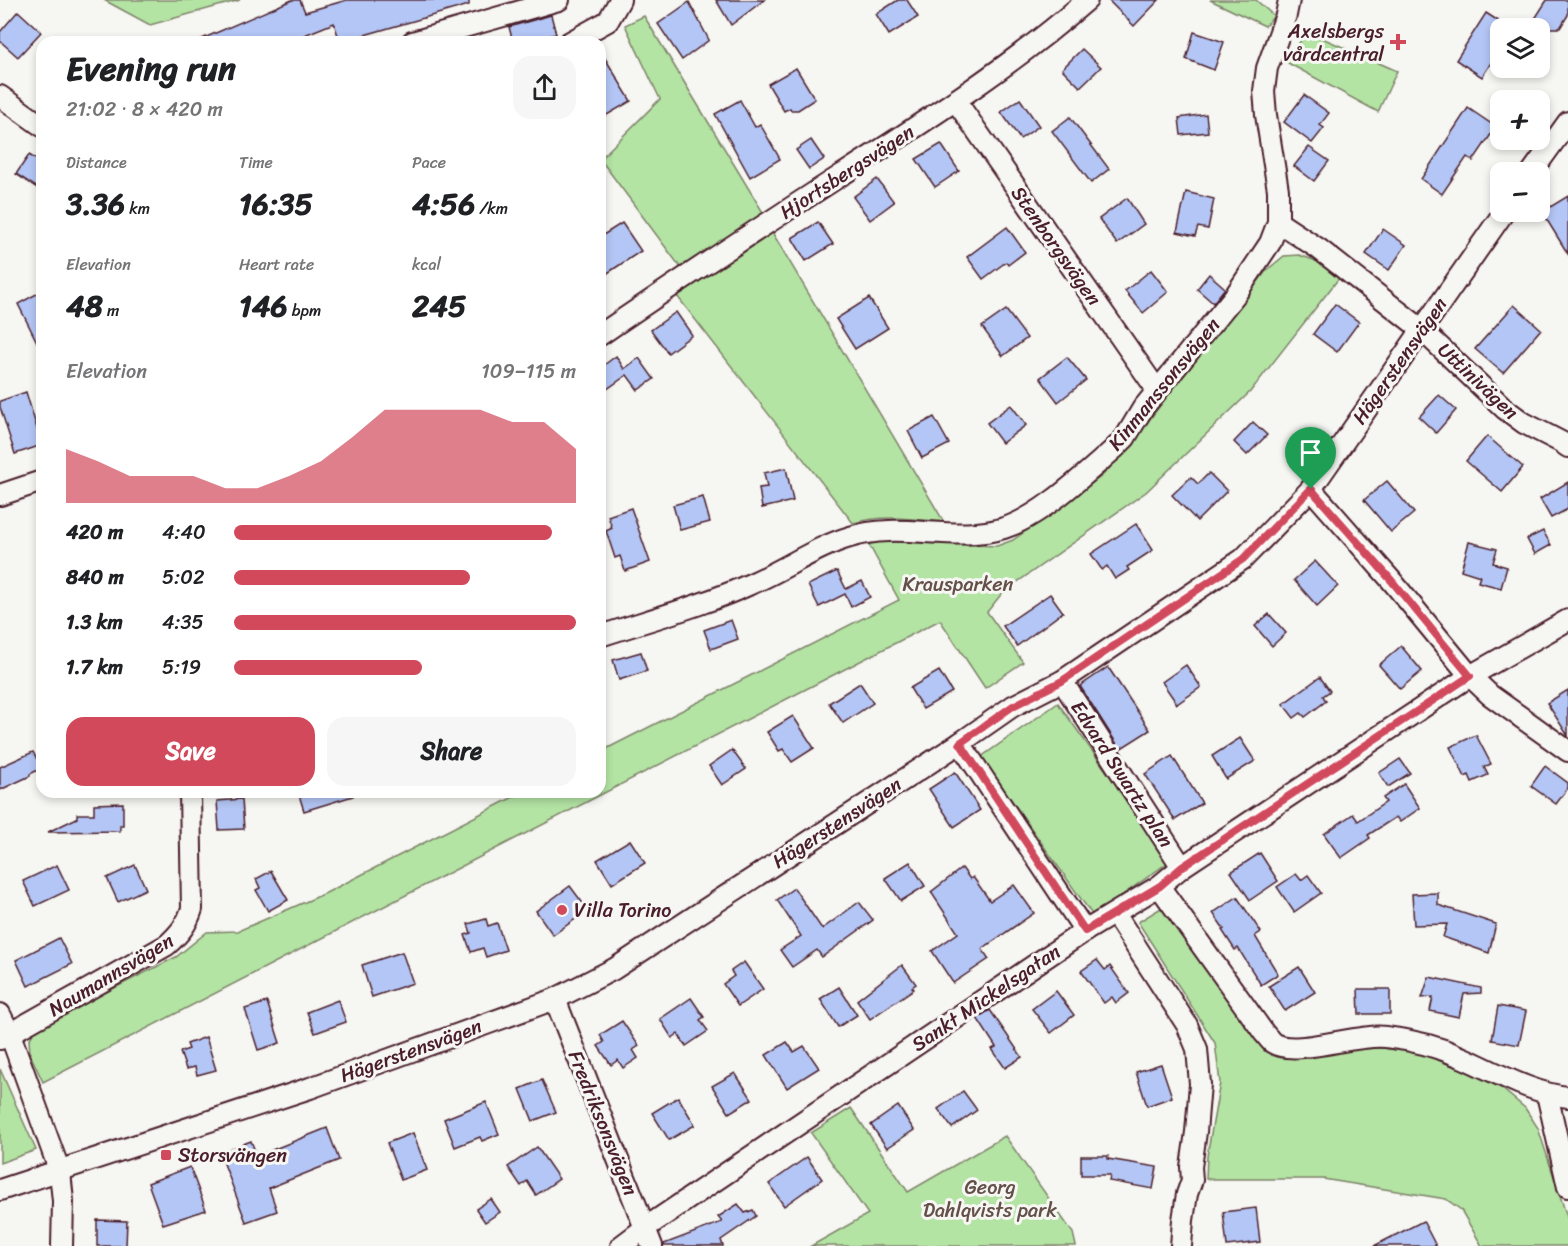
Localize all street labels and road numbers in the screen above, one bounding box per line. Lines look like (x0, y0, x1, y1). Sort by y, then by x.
street label: Hjortsbergsvägen (772, 115, 922, 229)
street label: Stenborgsvägen (1001, 179, 1111, 314)
street label: Hägerstensvägen (1343, 290, 1457, 432)
street label: Kinmanssonsvägen (1099, 309, 1229, 459)
street label: Uttinivägen (1429, 334, 1527, 429)
street label: Edvard Swartz plan (1061, 693, 1183, 855)
street label: Hägerstensvägen (765, 768, 909, 878)
street label: Naumannsvägen (41, 923, 181, 1026)
street label: Sankt Mickelsgatan (904, 935, 1068, 1061)
street label: Hägerstensvägen (335, 1009, 487, 1093)
street label: Fredriksonsvägen (558, 1045, 648, 1201)

